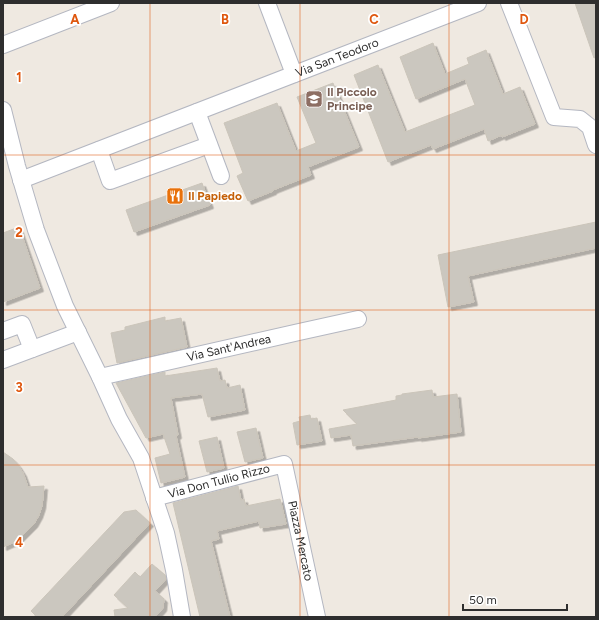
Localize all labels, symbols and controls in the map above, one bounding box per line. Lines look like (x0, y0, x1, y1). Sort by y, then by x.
text: A (70, 12, 80, 27)
text: B (221, 12, 229, 27)
text: C (369, 12, 379, 27)
text: D (519, 12, 529, 27)
street label: Via San Teodoro (294, 35, 381, 80)
text: 1 (16, 70, 22, 85)
place label: Il Piccolo Principe (327, 85, 377, 113)
school or university icon: Il Piccolo Principe (304, 89, 324, 109)
restaurant icon: Il Papiedo (165, 186, 185, 206)
place label: Il Papiedo (188, 189, 242, 203)
text: 2 (15, 225, 23, 240)
street label: Via Sant'Andrea (185, 332, 272, 364)
text: 3 (15, 380, 23, 395)
street label: Via Don Tullio Rizzo (166, 461, 271, 501)
street label: Piazza Mercato (285, 499, 316, 582)
text: 4 (15, 535, 23, 550)
scale bar (463, 586, 567, 612)
text: 50 m (469, 593, 497, 607)

